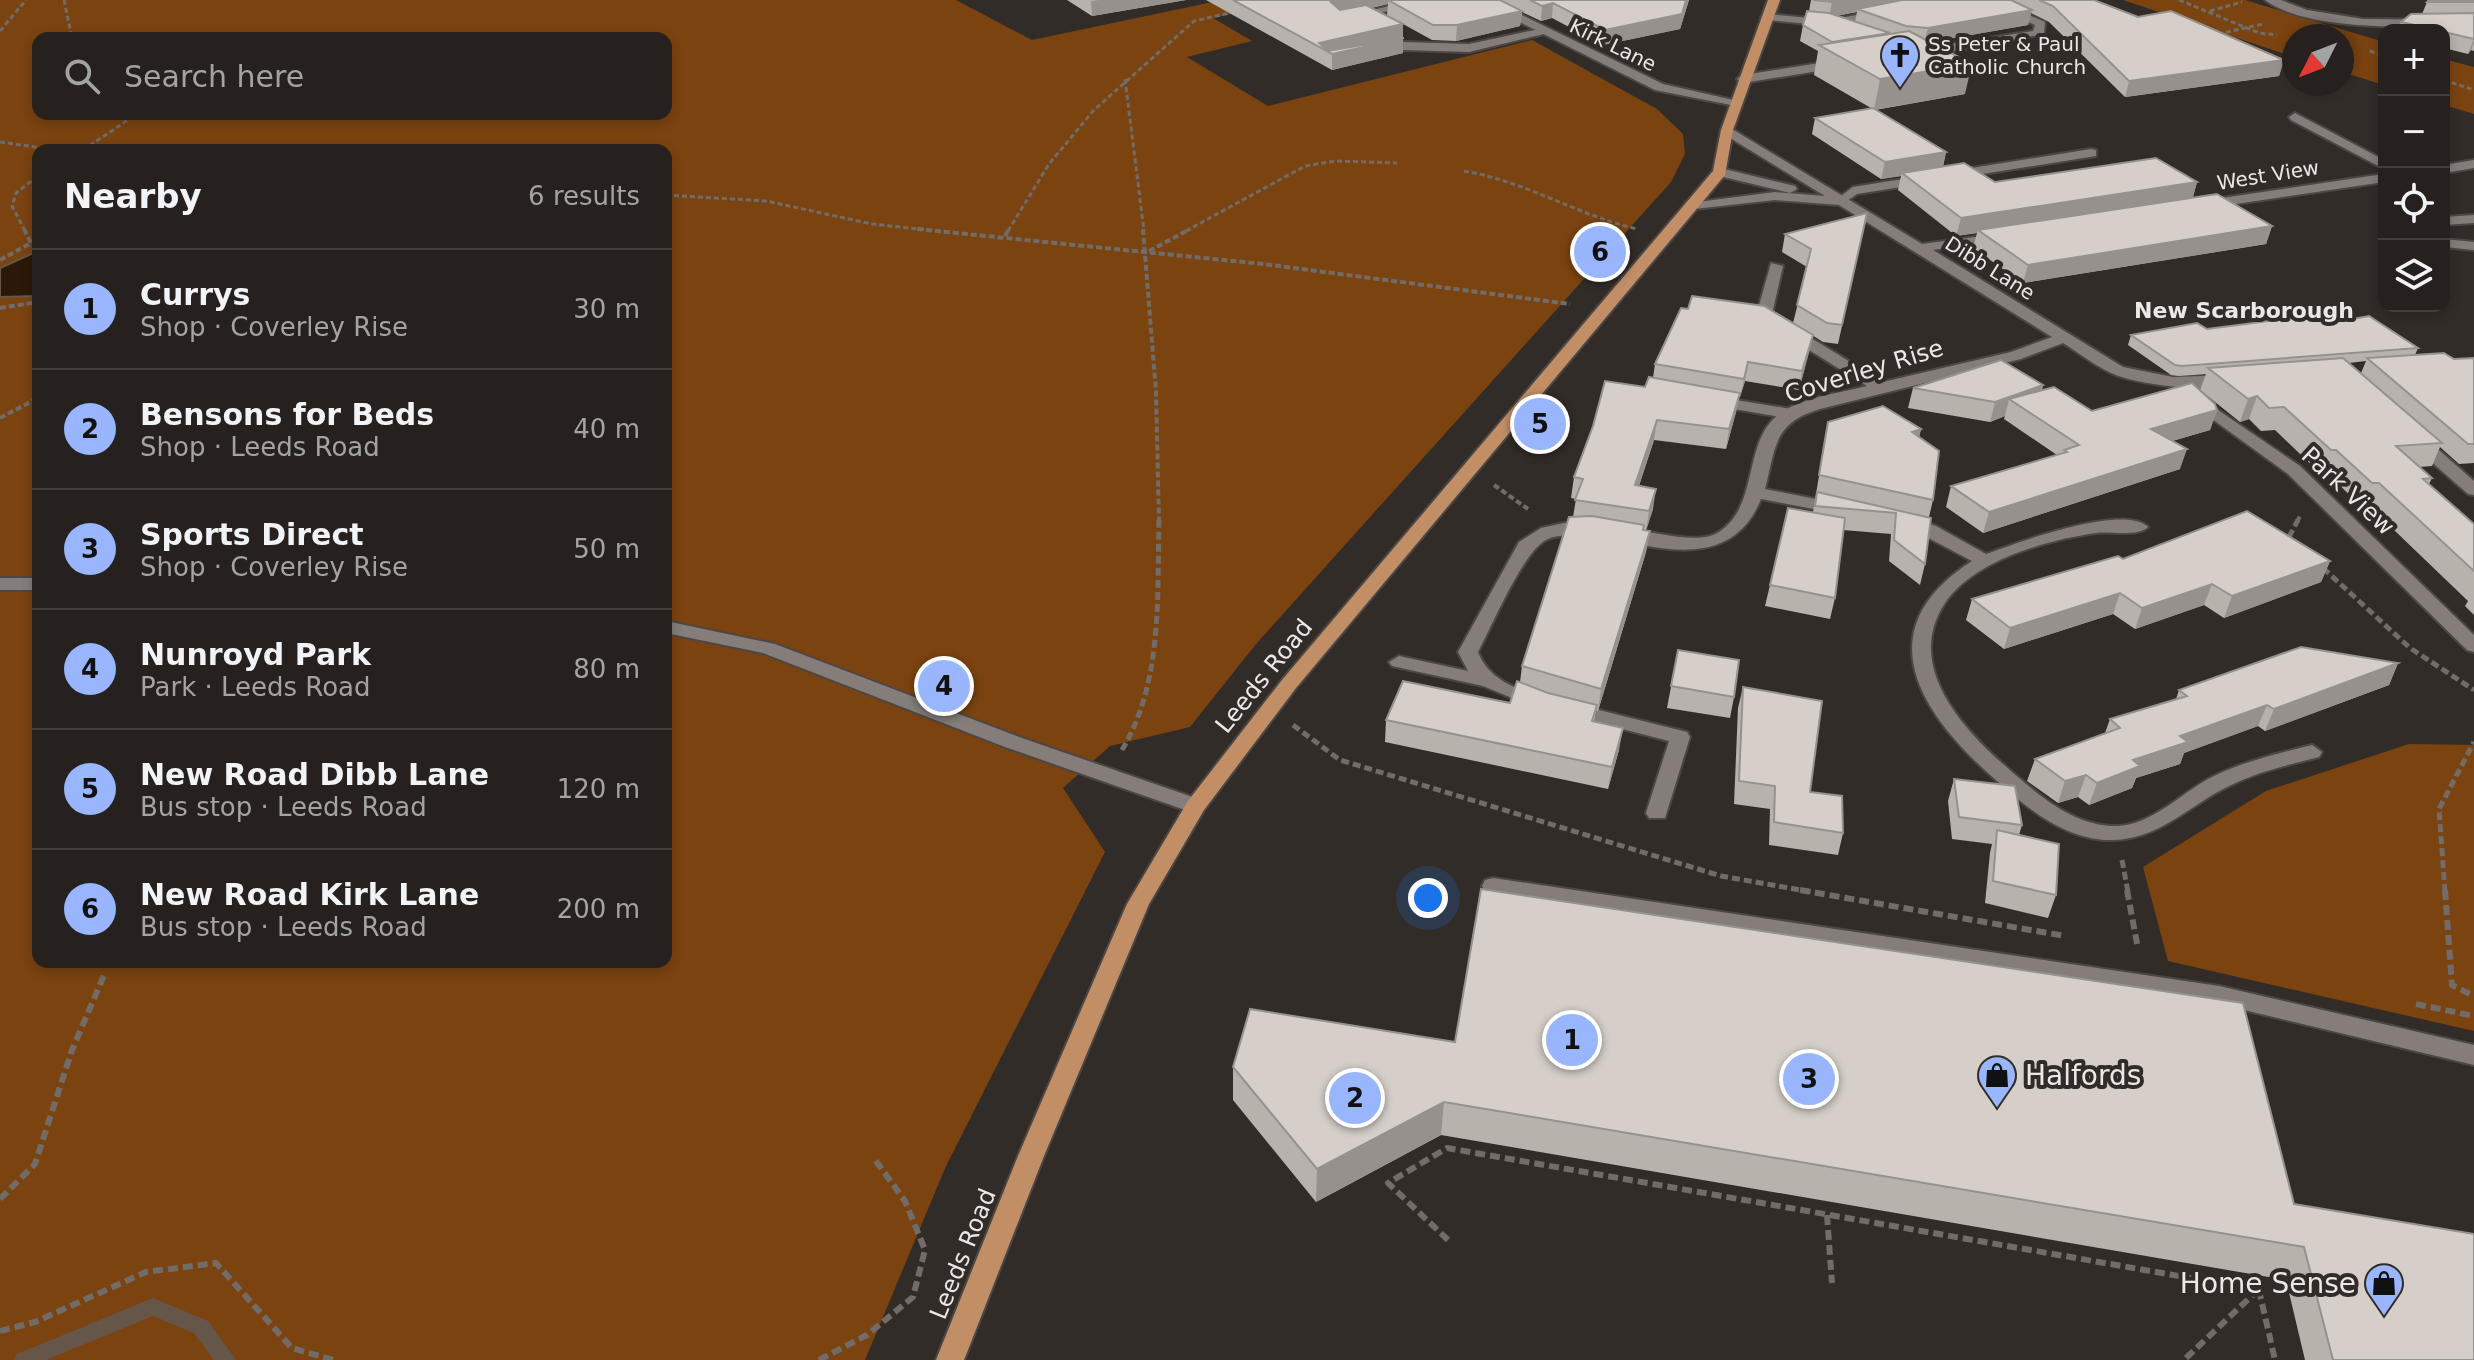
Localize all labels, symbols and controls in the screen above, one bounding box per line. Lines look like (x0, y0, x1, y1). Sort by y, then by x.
street label: Kirk Lane (1566, 14, 1660, 76)
north arrow (2282, 24, 2354, 96)
map controls (2378, 24, 2450, 312)
button: + (2378, 24, 2450, 96)
search box (32, 32, 672, 120)
place label: Ss Peter & Paul Catholic Church (1928, 32, 2086, 79)
church icon: Ss Peter & Paul Catholic Church (1879, 34, 1921, 89)
icon: search (60, 54, 104, 98)
text: Search here (124, 59, 304, 94)
button: − (2378, 96, 2450, 168)
street label: West View (2215, 155, 2321, 195)
button: locate (2378, 168, 2450, 240)
text: Nearby (64, 176, 202, 216)
text: 6 results (528, 181, 640, 211)
pin: 6 (1574, 222, 1626, 282)
street label: Dibb Lane (1941, 231, 2039, 305)
button: layers (2378, 240, 2450, 312)
text: Currys (140, 277, 250, 312)
text: 1 (81, 294, 99, 324)
text: 30 m (573, 294, 640, 324)
district label: New Scarborough (2134, 298, 2354, 323)
text: Shop · Coverley Rise (140, 312, 408, 342)
street label: Coverley Rise (1781, 334, 1947, 408)
pin: 5 (1514, 394, 1566, 454)
text: Bensons for Beds (140, 397, 434, 432)
text: 2 (81, 414, 99, 444)
text: 40 m (573, 414, 640, 444)
text: Shop · Leeds Road (140, 432, 380, 462)
street label: Park View (2296, 441, 2400, 541)
text: Sports Direct (140, 517, 364, 552)
text: 3 (81, 534, 99, 564)
text: 50 m (573, 534, 640, 564)
text: Shop · Coverley Rise (140, 552, 408, 582)
street label: Leeds Road (1210, 614, 1318, 738)
text: Nunroyd Park (140, 637, 371, 672)
text: 4 (81, 654, 99, 684)
text: 80 m (573, 654, 640, 684)
pin: 4 (918, 656, 970, 716)
text: Park · Leeds Road (140, 672, 371, 702)
text: New Road Dibb Lane (140, 757, 489, 792)
text: 5 (81, 774, 99, 804)
text: 120 m (557, 774, 640, 804)
text: Bus stop · Leeds Road (140, 792, 427, 822)
text: New Road Kirk Lane (140, 877, 479, 912)
your location (1408, 878, 1448, 918)
text: 6 (81, 894, 99, 924)
text: 200 m (557, 894, 640, 924)
text: Bus stop · Leeds Road (140, 912, 427, 942)
pin: 1 (1546, 1010, 1598, 1070)
pin: 3 (1783, 1049, 1835, 1109)
shop icon: Halfords (1976, 1054, 2018, 1109)
place label: Halfords (2025, 1059, 2141, 1092)
pin: 2 (1329, 1068, 1381, 1128)
street label: Leeds Road (924, 1185, 1002, 1323)
shop icon: Home Sense (2363, 1262, 2405, 1317)
place label: Home Sense (2180, 1267, 2356, 1300)

